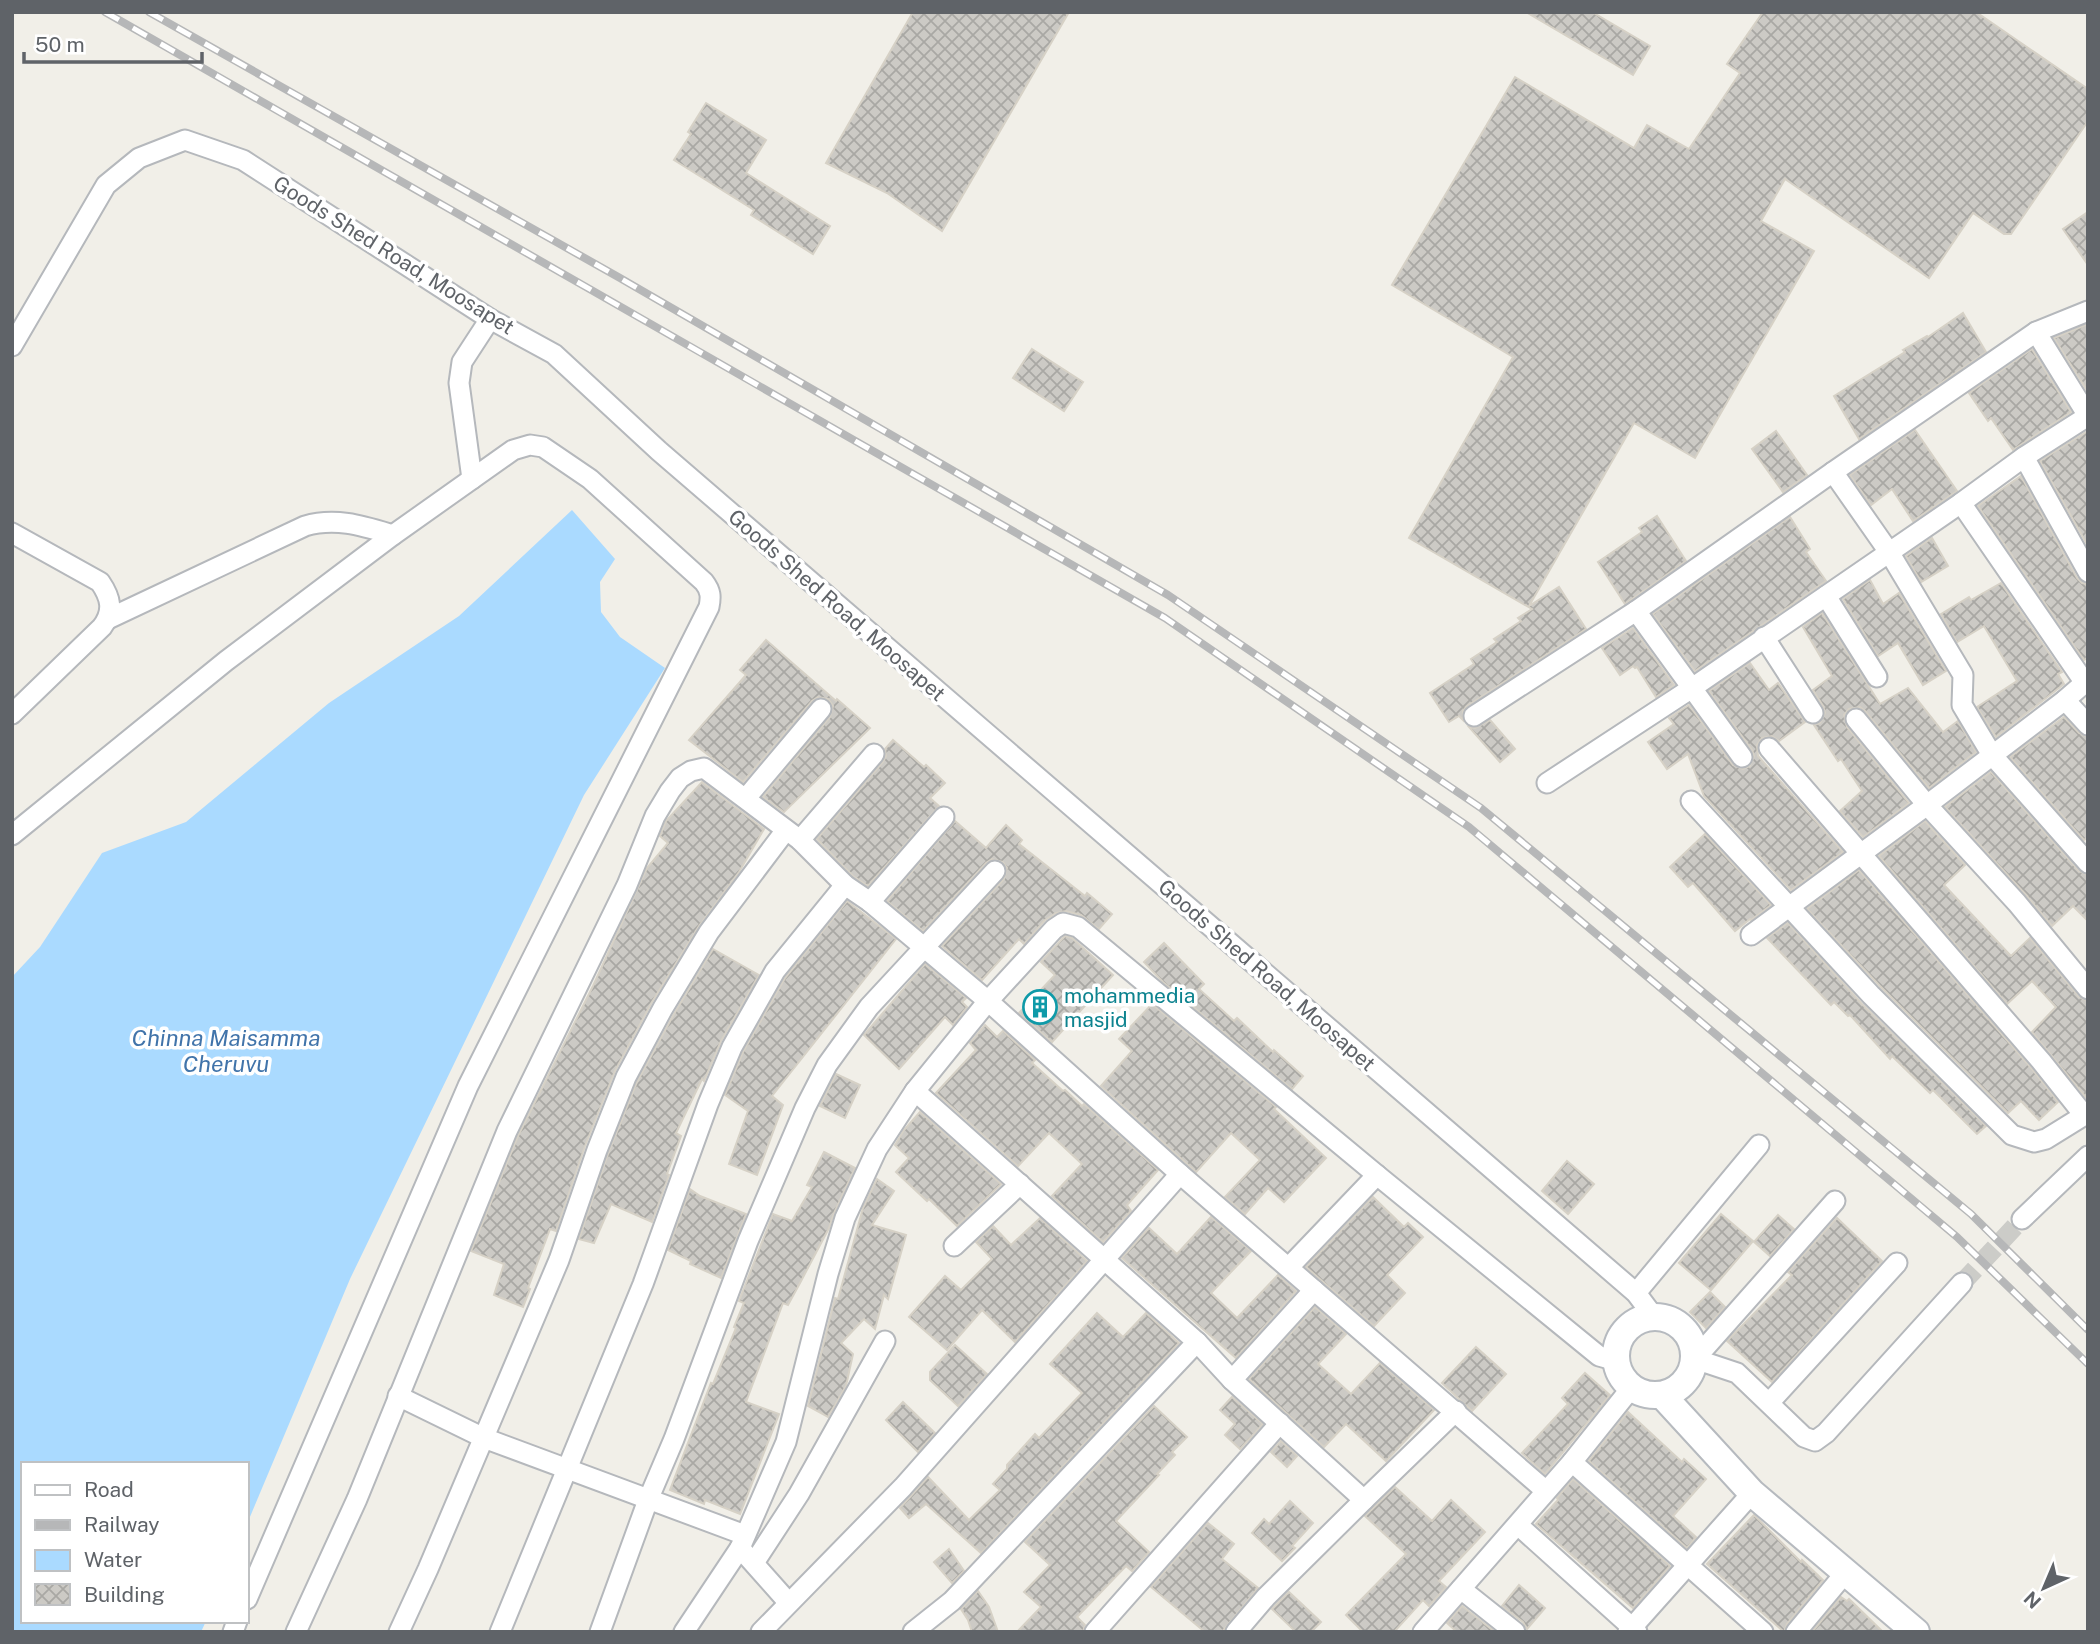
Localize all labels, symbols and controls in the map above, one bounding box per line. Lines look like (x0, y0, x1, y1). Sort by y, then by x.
scale bar (24, 21, 203, 65)
text: 50 m (35, 32, 85, 57)
street label: Goods Shed Road, Moosapet (269, 170, 519, 340)
street label: Goods Shed Road, Moosapet (723, 504, 951, 706)
street label: Goods Shed Road, Moosapet (1153, 874, 1381, 1076)
place label: mohammedia masjid (1064, 983, 1195, 1032)
building icon: mohammedia masjid (1021, 988, 1059, 1026)
water label: Chinna Maisamma Cheruvu (132, 1024, 320, 1077)
legend (21, 1462, 248, 1623)
text: Road (84, 1477, 134, 1502)
text: Railway (84, 1512, 160, 1537)
text: Water (84, 1547, 142, 1572)
north arrow (2009, 1553, 2079, 1623)
text: Building (84, 1582, 165, 1607)
text: N (2019, 1587, 2045, 1613)

